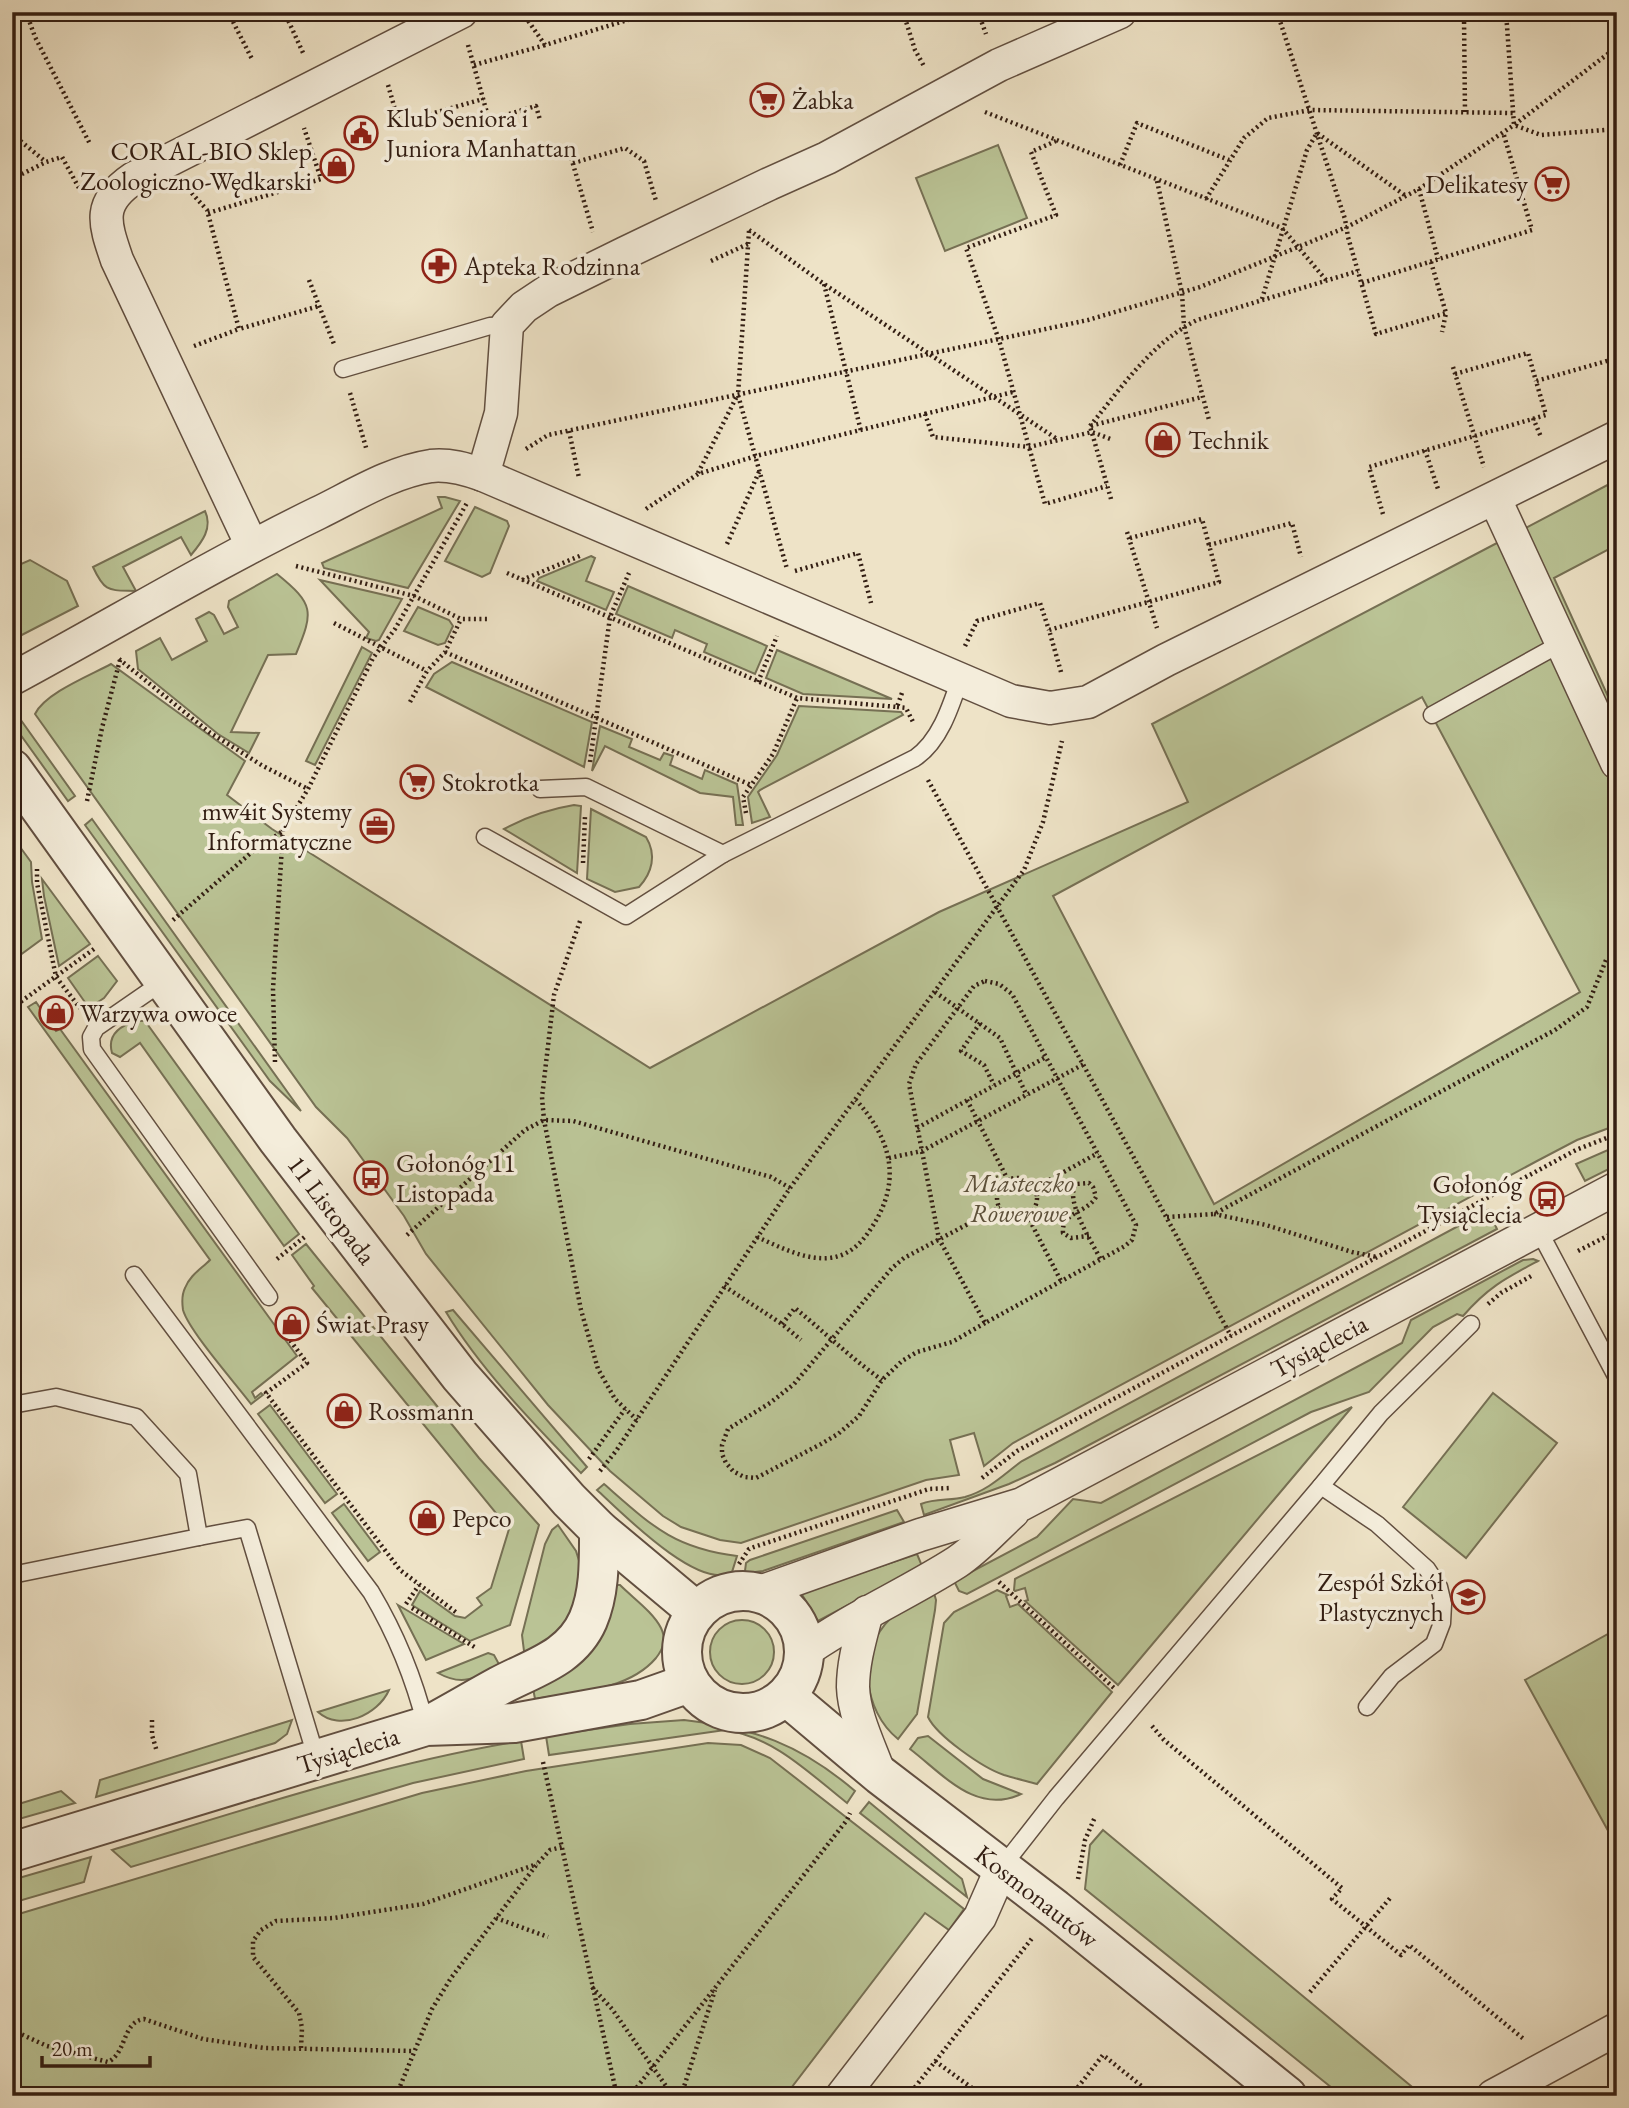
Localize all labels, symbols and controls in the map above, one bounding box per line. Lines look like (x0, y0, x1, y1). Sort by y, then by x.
supermarket icon: Żabka (748, 81, 786, 119)
place label: Żabka (792, 83, 854, 117)
place label: Klub Seniora i Juniora Manhattan (384, 101, 577, 165)
public building icon: Klub Seniora i Juniora Manhattan (342, 114, 380, 152)
place label: CORAL-BIO Sklep Zoologiczno-Wędkarski (80, 134, 312, 198)
shop icon: CORAL-BIO Sklep Zoologiczno-Wędkarski (318, 147, 356, 185)
supermarket icon: Delikatesy (1533, 165, 1571, 203)
place label: Delikatesy (1425, 167, 1529, 201)
pharmacy icon: Apteka Rodzinna (420, 247, 458, 285)
place label: Apteka Rodzinna (463, 249, 641, 283)
shop icon: Technik (1144, 421, 1182, 459)
place label: Technik (1188, 423, 1270, 457)
supermarket icon: Stokrotka (398, 763, 436, 801)
place label: Stokrotka (442, 765, 540, 799)
place label: mw4it Systemy Informatyczne (202, 794, 353, 858)
office icon: mw4it Systemy Informatyczne (358, 807, 396, 845)
shop icon: Warzywa owoce (37, 994, 75, 1032)
place label: Warzywa owoce (80, 996, 237, 1030)
place label: Gołonóg 11 Listopada (396, 1146, 516, 1210)
street label: 11 Listopada (280, 1149, 384, 1272)
bus stop icon: Gołonóg 11 Listopada (352, 1159, 390, 1197)
park label: Miasteczko Rowerowe (962, 1166, 1074, 1230)
place label: Gołonóg Tysiąclecia (1417, 1167, 1523, 1231)
bus stop icon: Gołonóg Tysiąclecia (1528, 1180, 1566, 1218)
shop icon: Świat Prasy (273, 1305, 311, 1343)
street label: Tysiąclecia (1264, 1306, 1374, 1386)
place label: Świat Prasy (316, 1307, 430, 1341)
shop icon: Rossmann (325, 1392, 363, 1430)
place label: Rossmann (368, 1394, 475, 1428)
shop icon: Pepco (408, 1499, 446, 1537)
place label: Pepco (452, 1501, 512, 1535)
place label: Zespół Szkół Plastycznych (1317, 1565, 1444, 1629)
school or university icon: Zespół Szkół Plastycznych (1449, 1578, 1487, 1616)
street label: Tysiąclecia (293, 1718, 404, 1782)
street label: Kosmonautów (968, 1837, 1106, 1955)
scale bar (42, 2024, 150, 2068)
text: 20 m (52, 2035, 93, 2062)

